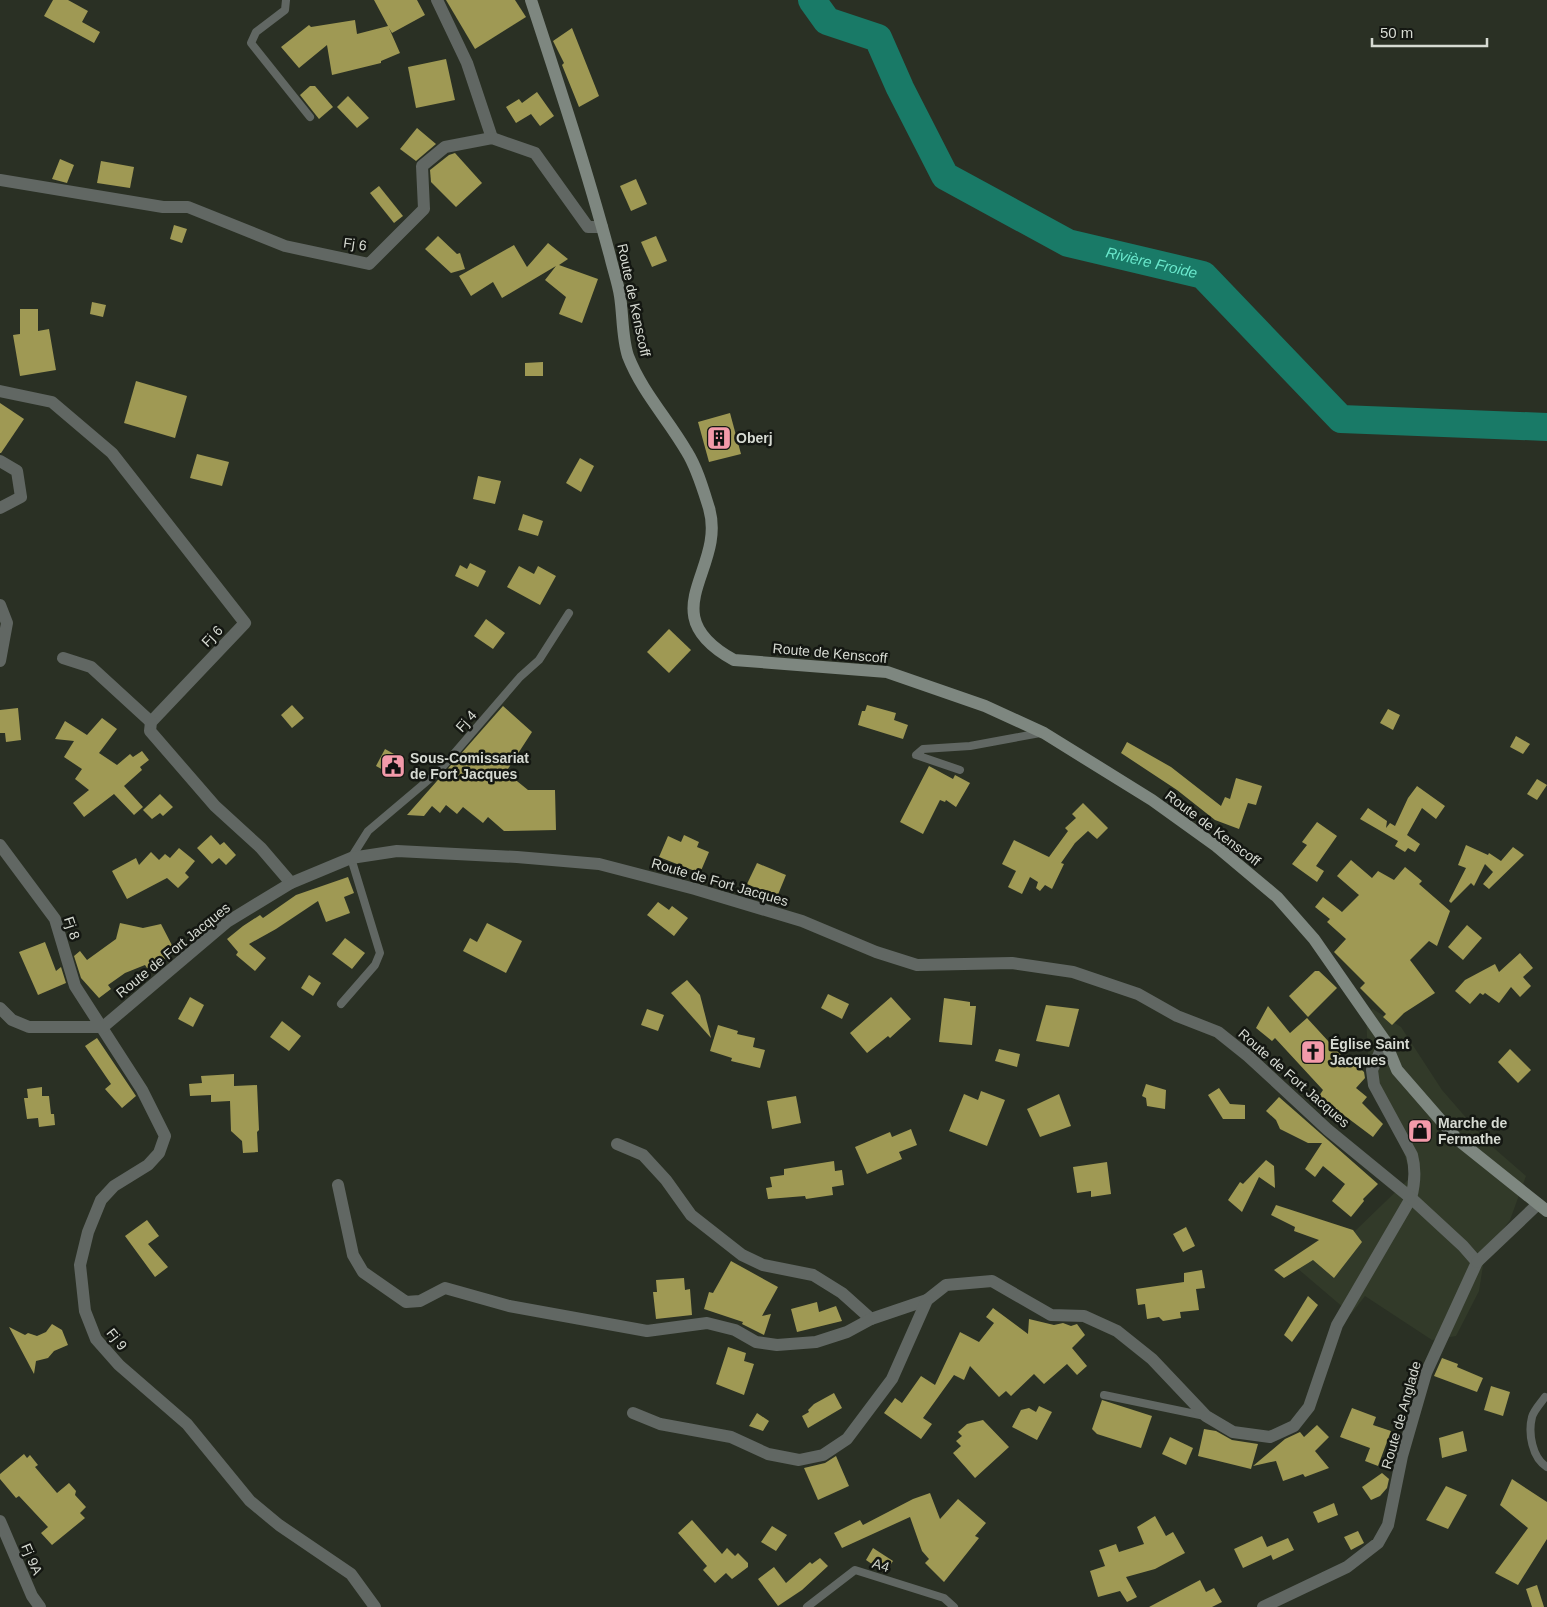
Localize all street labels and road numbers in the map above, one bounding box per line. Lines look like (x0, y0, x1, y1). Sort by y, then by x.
street label: Fj 6 (342, 234, 368, 254)
street label: Route de Kenscoff (614, 242, 654, 358)
street label: Fj 6 (198, 622, 226, 650)
street label: Route de Kenscoff (772, 640, 888, 666)
street label: Fj 4 (452, 707, 480, 735)
street label: Route de Kenscoff (1162, 787, 1264, 869)
street label: Route de Fort Jacques (650, 855, 790, 909)
street label: Route de Fort Jacques (113, 899, 233, 1001)
street label: Fj 8 (61, 914, 83, 942)
street label: Route de Fort Jacques (1235, 1026, 1353, 1130)
street label: Fj 9 (104, 1325, 131, 1353)
street label: Route de Anglade (1378, 1359, 1424, 1471)
street label: Fj 9A (18, 1541, 46, 1578)
street label: A4 (870, 1555, 892, 1575)

